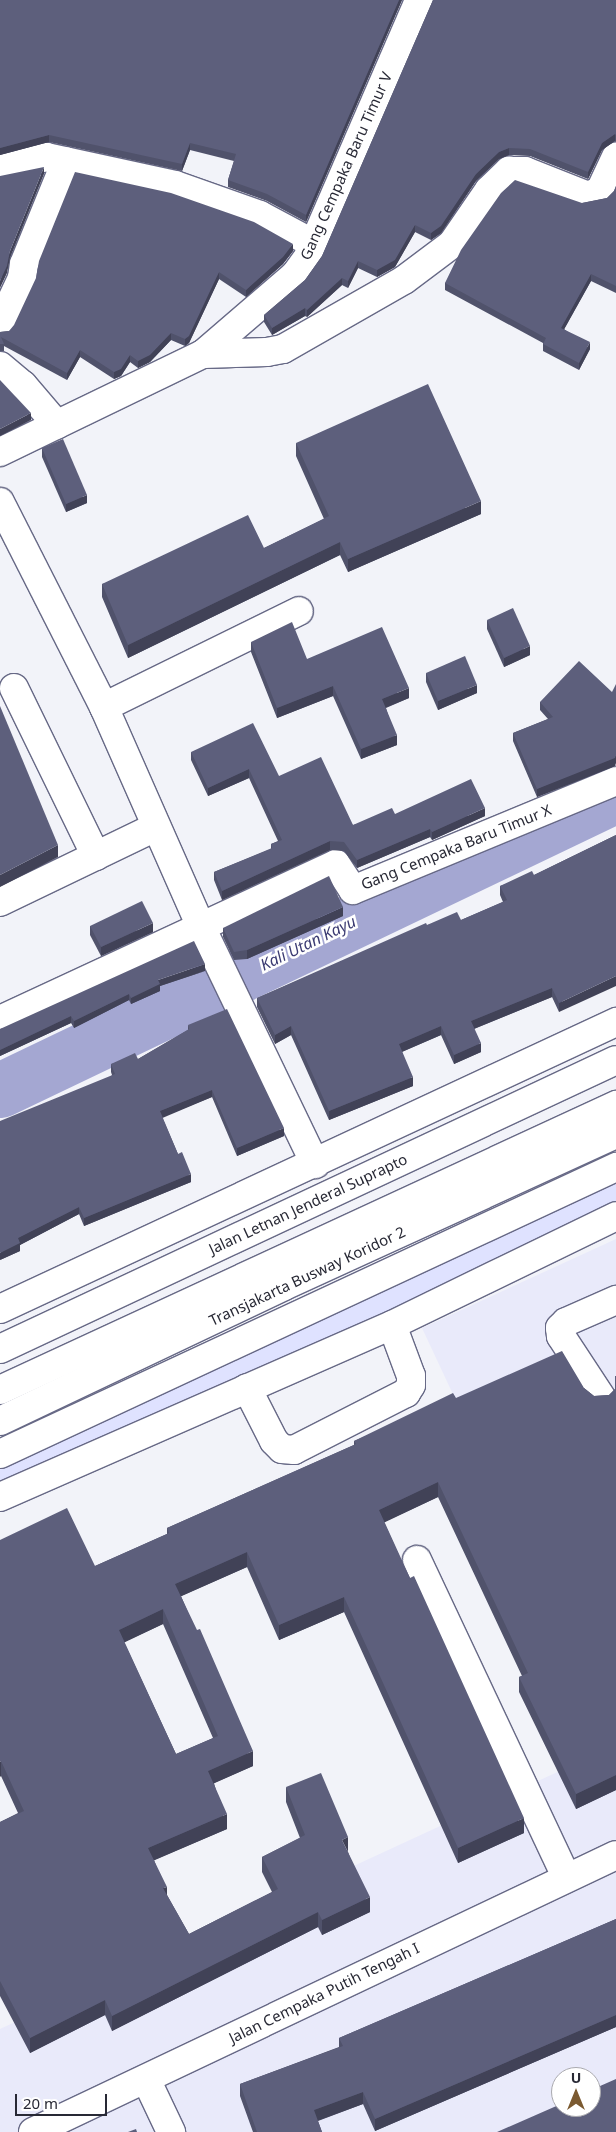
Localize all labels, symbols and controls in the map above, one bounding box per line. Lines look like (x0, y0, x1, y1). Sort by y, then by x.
street label: Gang Cempaka Baru Timur V (296, 69, 396, 263)
street label: Gang Cempaka Baru Timur X (358, 801, 554, 893)
water label: Kali Utan Kayu (257, 912, 359, 974)
street label: Jalan Letnan Jenderal Suprapto (206, 1150, 410, 1258)
street label: Transjakarta Busway Koridor 2 (206, 1223, 408, 1329)
street label: Jalan Cempaka Putih Tengah I (226, 1939, 422, 2047)
north arrow (551, 2067, 601, 2117)
text: U (571, 2068, 581, 2087)
scale bar (18, 2084, 110, 2116)
text: 20 m (23, 2093, 58, 2113)

